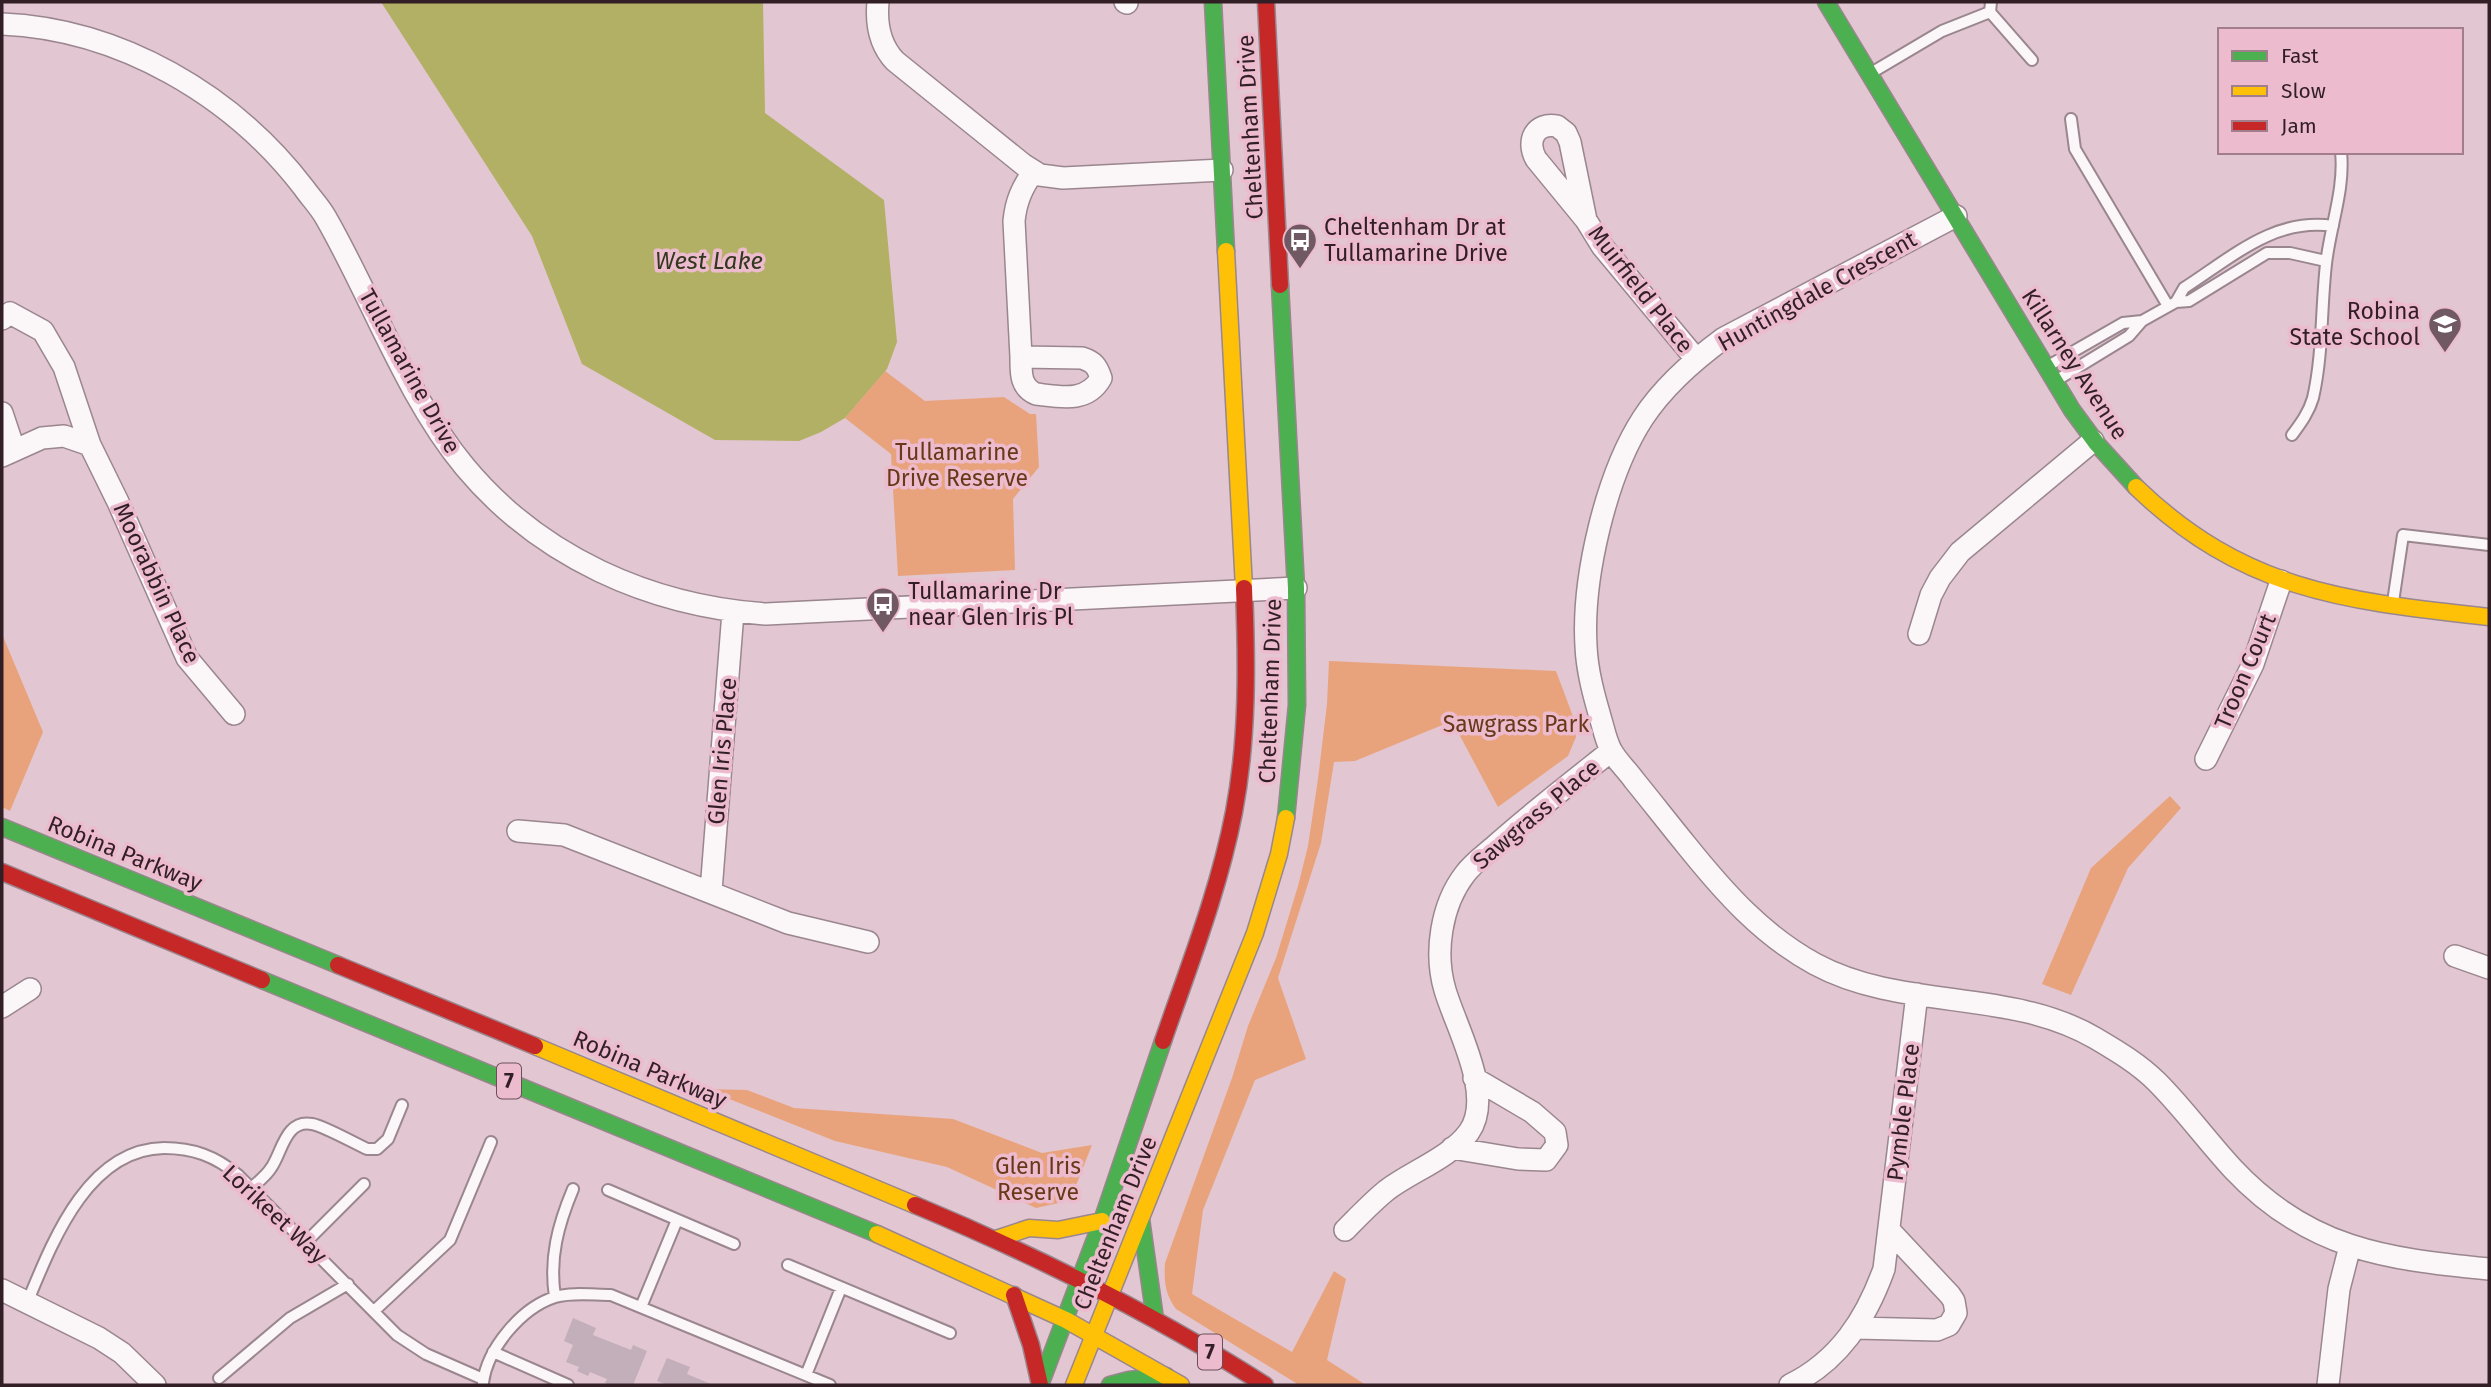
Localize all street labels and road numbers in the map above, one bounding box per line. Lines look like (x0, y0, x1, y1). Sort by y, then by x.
street label: Cheltenham Drive (1231, 34, 1269, 220)
street label: Muirfield Place (1582, 220, 1700, 358)
street label: Huntingdale Crescent (1713, 224, 1922, 357)
street label: Killarney Avenue (2016, 283, 2134, 445)
street label: Tullamarine Drive (353, 284, 467, 458)
street label: Moorabbin Place (108, 498, 206, 668)
street label: Cheltenham Drive (1253, 598, 1287, 784)
street label: Troon Court (2208, 609, 2282, 733)
street label: Glen Iris Place (702, 676, 742, 826)
street label: Sawgrass Place (1467, 753, 1605, 875)
street label: Robina Parkway (44, 809, 207, 897)
street label: Robina Parkway (569, 1024, 732, 1114)
street label: Pymble Place (1881, 1042, 1925, 1182)
road number: 7 (497, 1064, 521, 1098)
street label: Cheltenham Drive (1067, 1132, 1163, 1314)
street label: Lorikeet Way (217, 1159, 333, 1270)
road number: 7 (1198, 1334, 1222, 1370)

